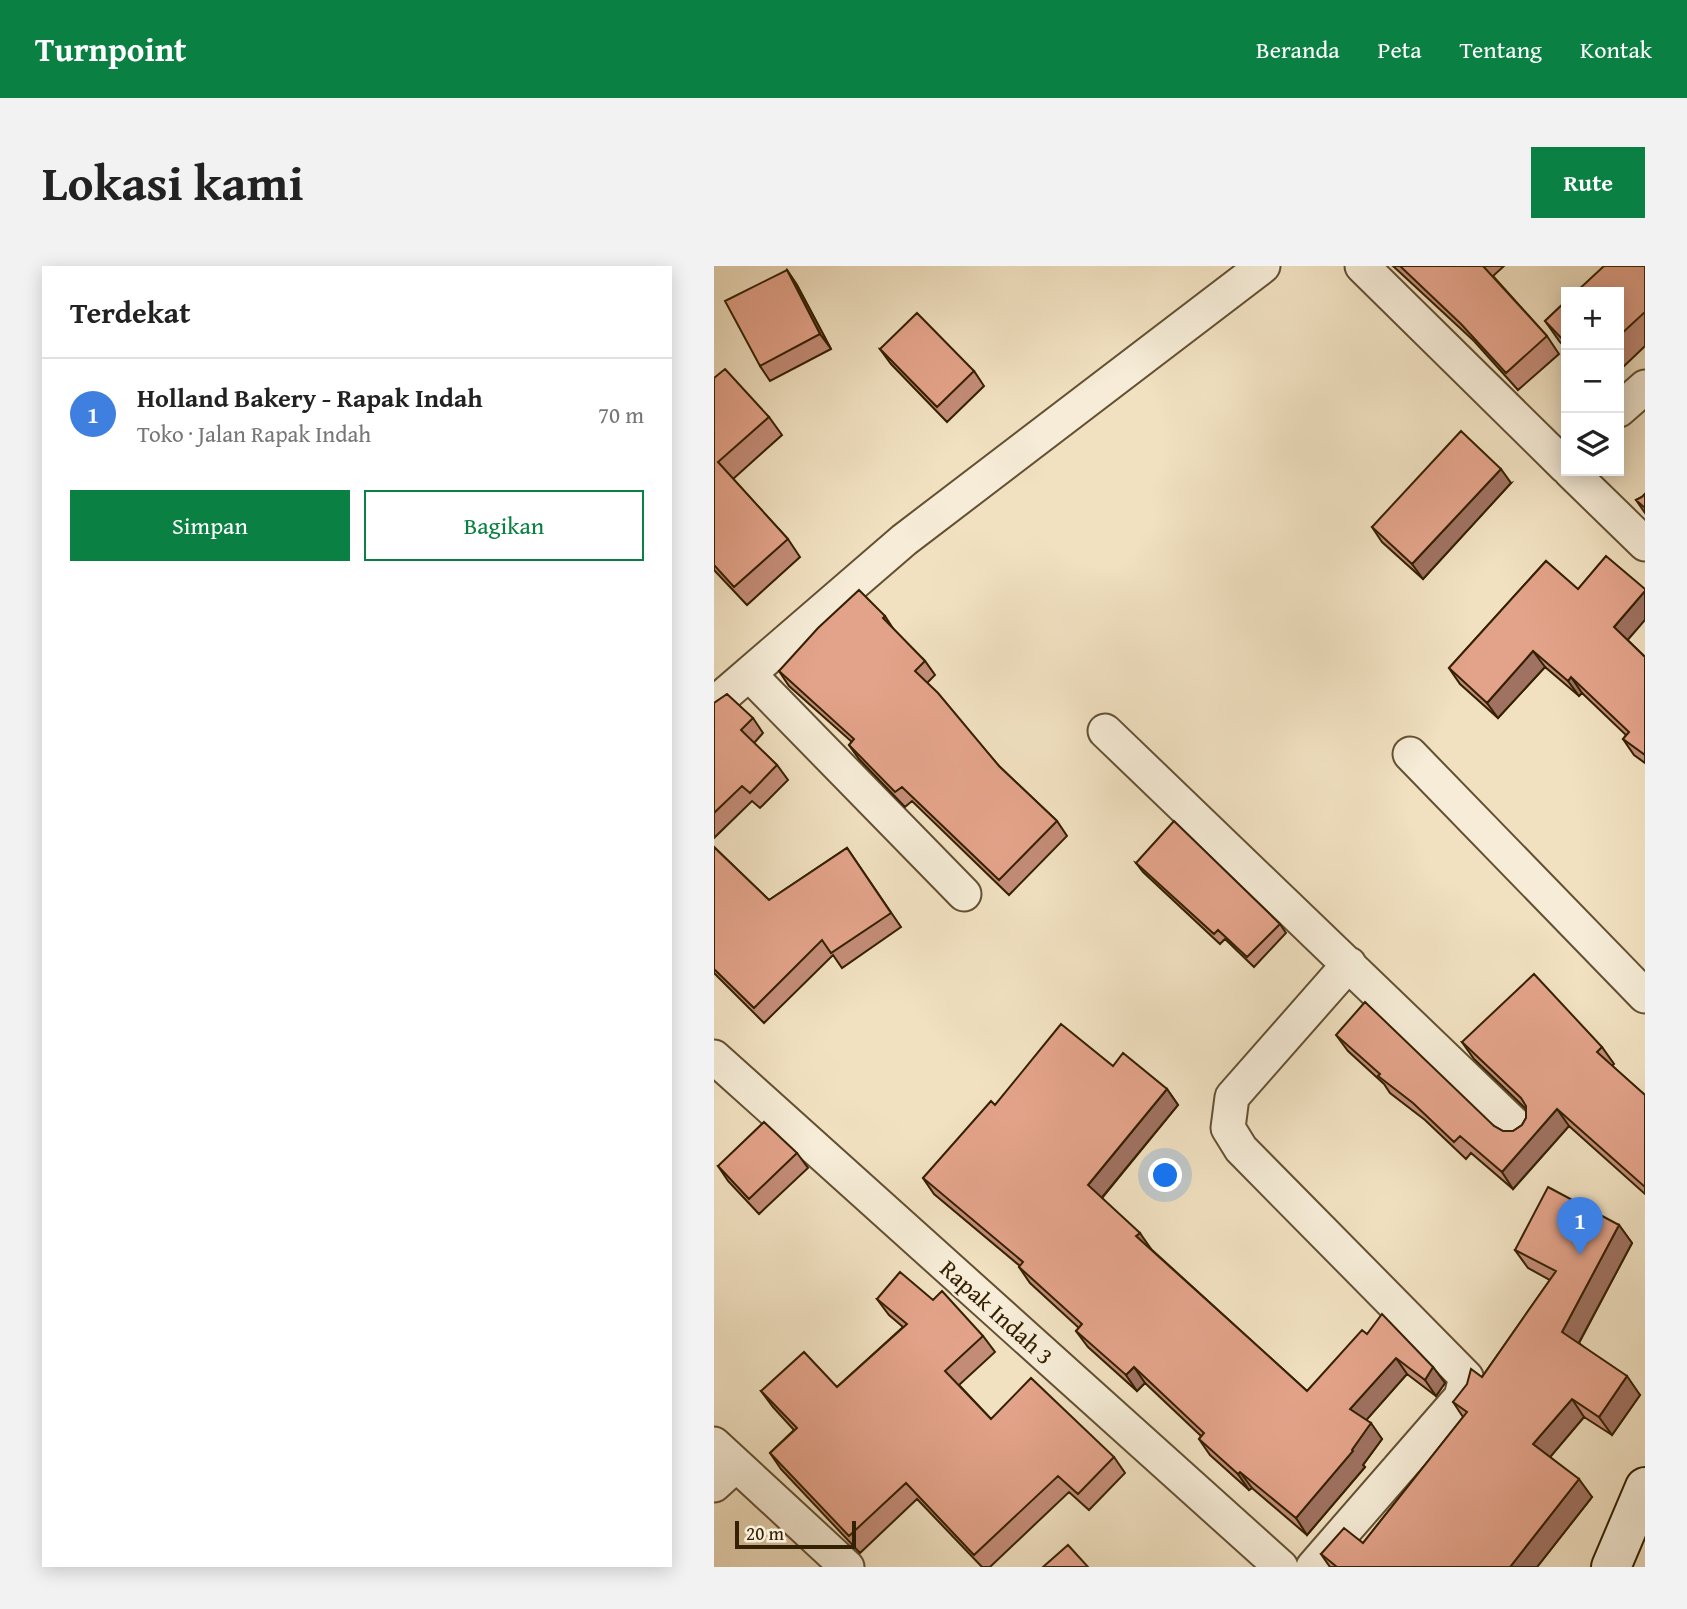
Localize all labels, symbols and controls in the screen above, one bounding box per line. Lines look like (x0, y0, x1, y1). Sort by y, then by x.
text: Turnpoint (35, 25, 187, 73)
text: Beranda (1256, 32, 1340, 67)
text: Peta (1378, 32, 1422, 67)
text: Tentang (1460, 32, 1542, 67)
text: Kontak (1580, 32, 1652, 67)
text: Lokasi kami (42, 146, 304, 218)
button: Rute (1531, 147, 1645, 218)
map controls (1561, 287, 1624, 476)
button: + (1561, 287, 1624, 350)
text: Terdekat (70, 290, 190, 334)
button: − (1561, 350, 1624, 413)
text: Holland Bakery - Rapak Indah (137, 378, 483, 417)
text: 1 (87, 398, 99, 431)
text: 70 m (598, 398, 644, 431)
button: layers (1561, 413, 1624, 476)
text: Toko · Jalan Rapak Indah (137, 417, 371, 450)
button: Simpan (70, 490, 350, 561)
button: Bagikan (364, 490, 644, 561)
your location (1148, 1158, 1182, 1192)
pin: 1 (1557, 1197, 1603, 1255)
street label: Rapak Indah 3 (932, 1251, 1062, 1373)
scale bar (735, 1518, 856, 1550)
text: 20 m (746, 1519, 784, 1547)

